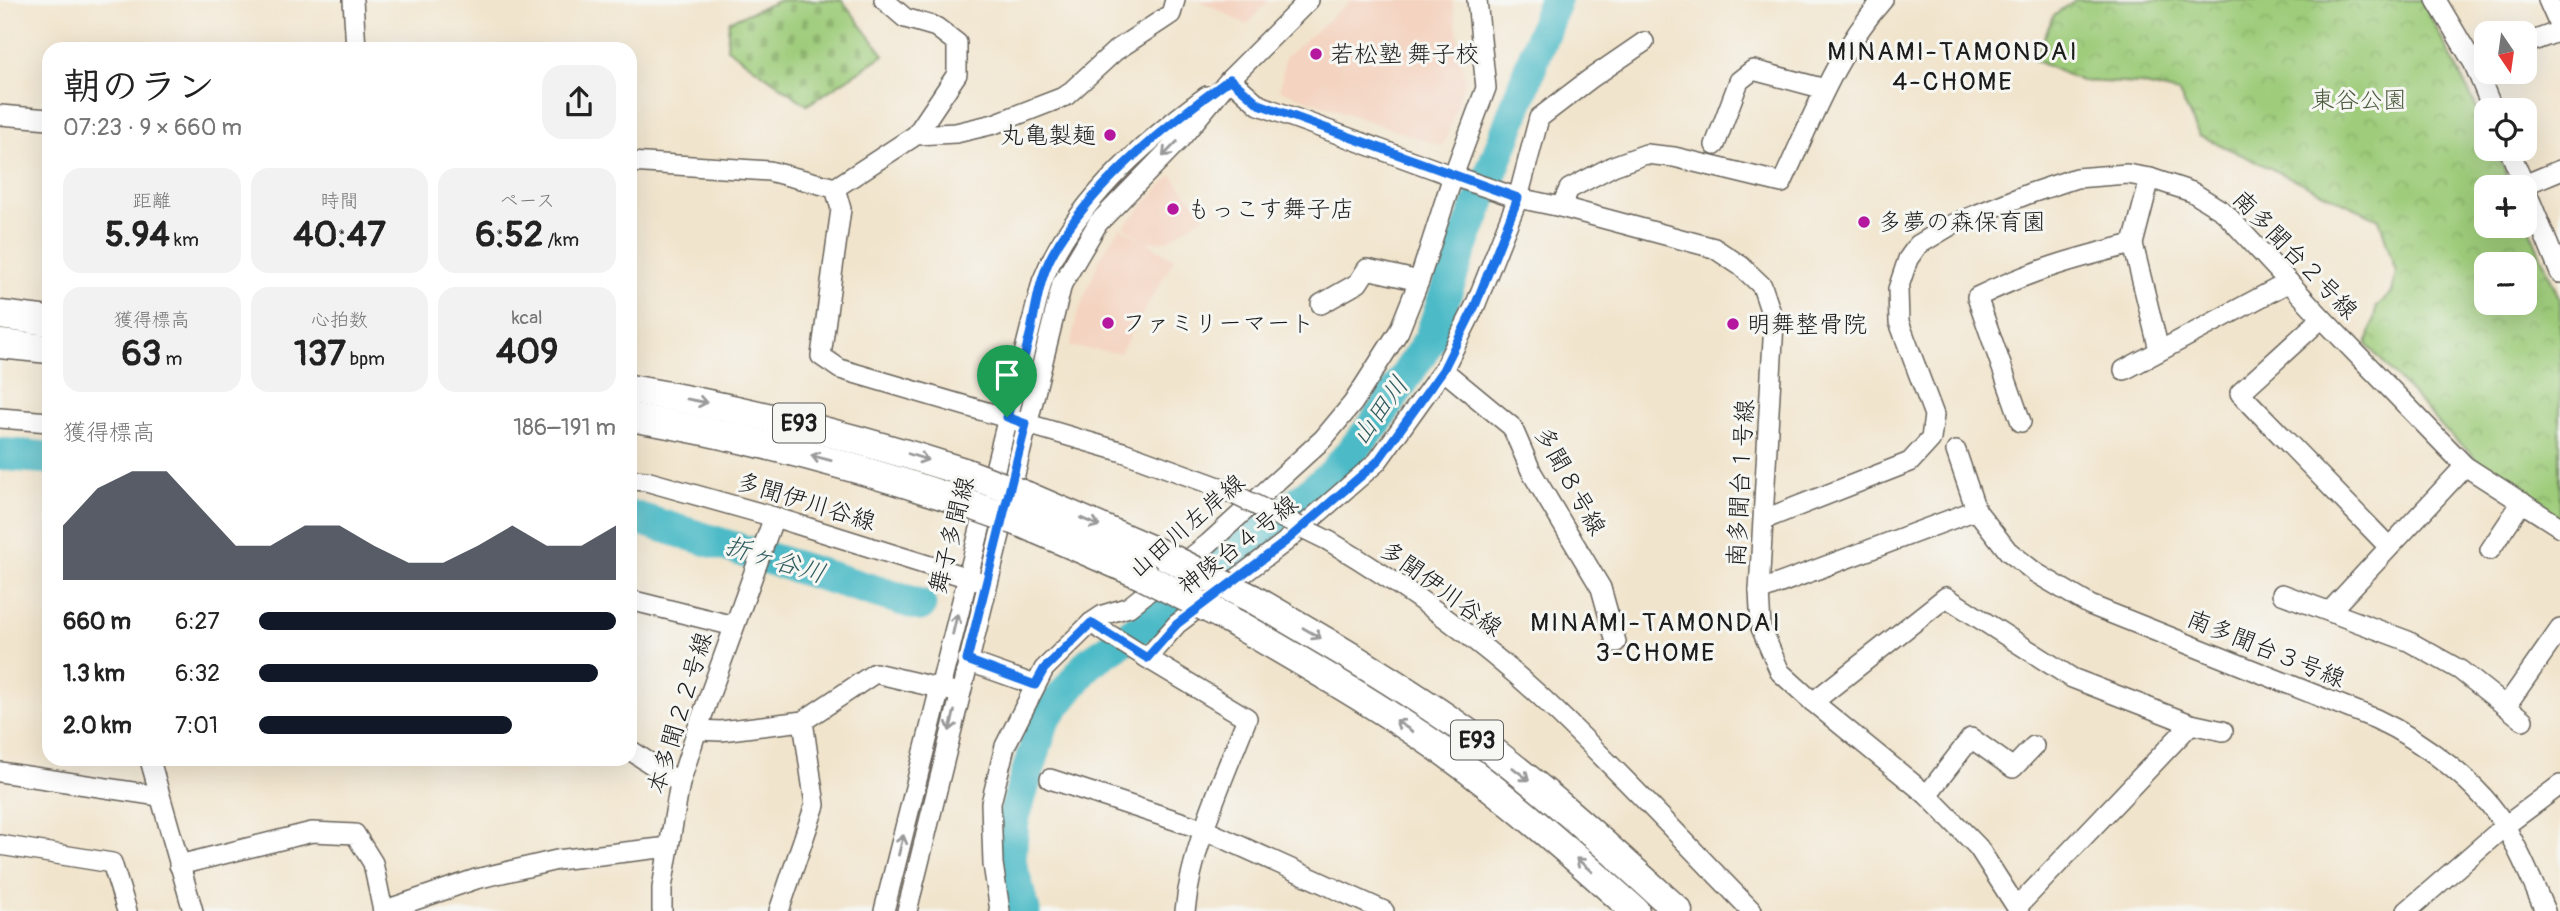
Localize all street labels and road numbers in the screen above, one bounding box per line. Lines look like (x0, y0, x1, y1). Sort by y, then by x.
street label: 南多聞台２号線 (2226, 185, 2364, 325)
street label: 南多聞台１号線 (1722, 398, 1760, 568)
road number: E93 (773, 404, 825, 442)
street label: 多聞８号線 (1528, 421, 1612, 541)
street label: 多聞伊川谷線 (733, 467, 879, 537)
street label: 山田川左岸線 (1123, 468, 1251, 584)
street label: 舞子多聞線 (923, 473, 981, 597)
street label: 神陵台４号線 (1172, 489, 1304, 601)
street label: 多聞伊川谷線 (1374, 535, 1508, 643)
street label: 南多聞台３号線 (2183, 604, 2349, 694)
street label: 本多聞２２号線 (642, 628, 718, 798)
road number: E93 (1451, 720, 1503, 760)

